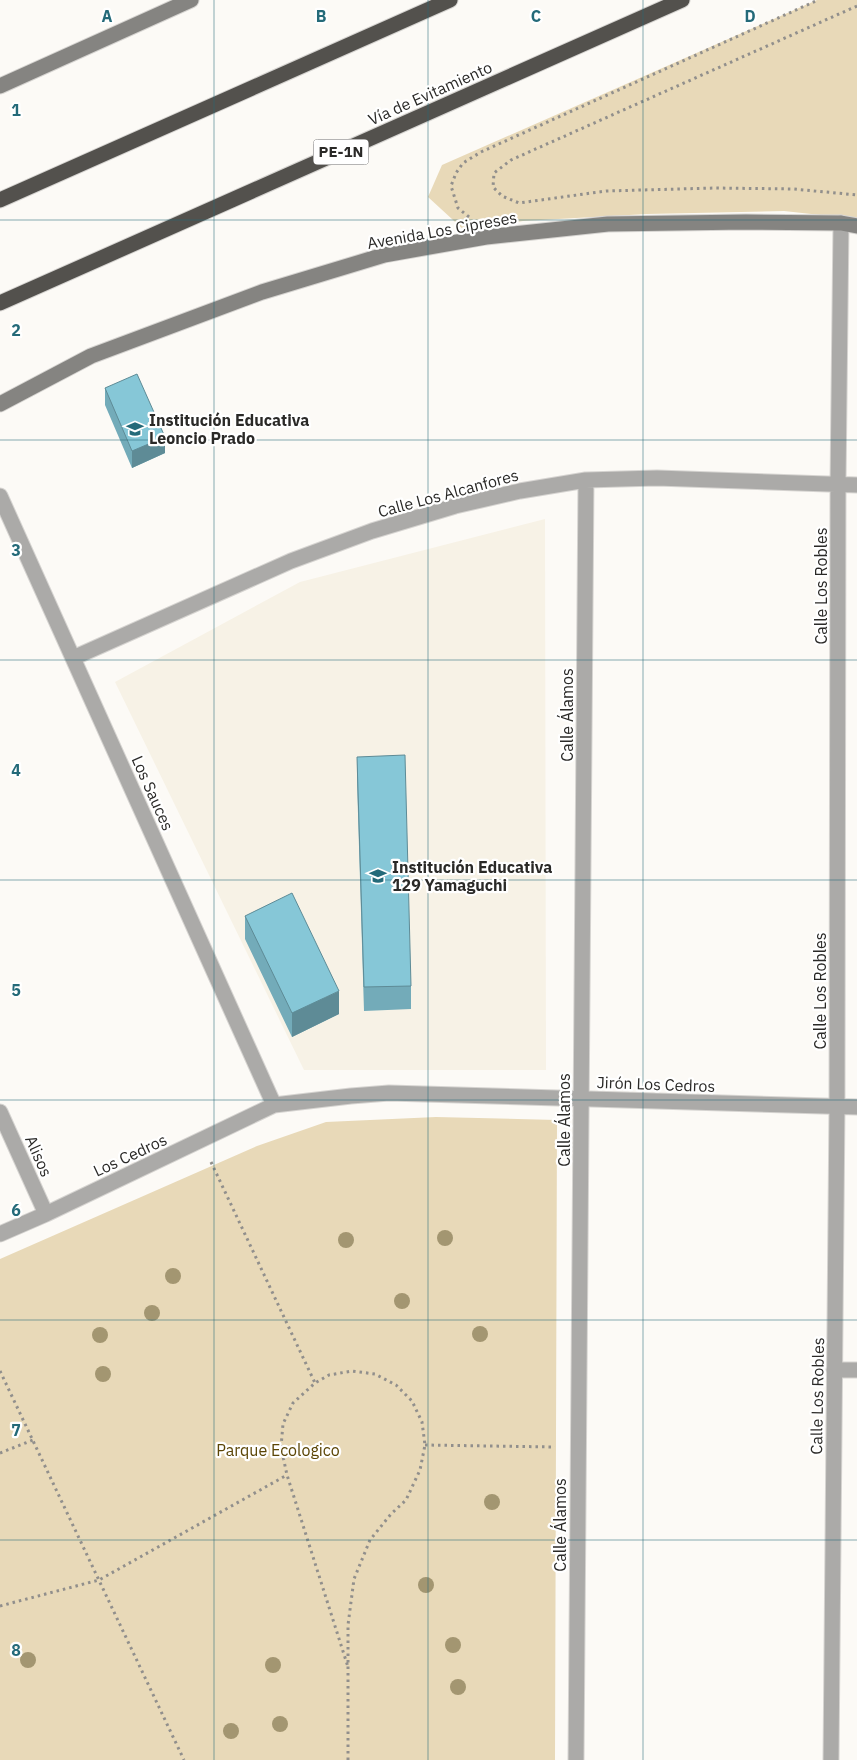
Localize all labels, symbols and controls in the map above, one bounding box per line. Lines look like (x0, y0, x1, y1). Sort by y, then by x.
text: A (102, 6, 113, 26)
text: B (316, 6, 327, 26)
text: C (531, 6, 541, 26)
text: D (744, 6, 756, 26)
street label: Vía de Evitamiento (365, 57, 495, 129)
text: 1 (11, 100, 21, 120)
road number: PE-1N (314, 140, 368, 164)
street label: Avenida Los Cipreses (366, 207, 518, 253)
text: 2 (11, 320, 21, 340)
place label: Institución Educativa Leoncio Prado (149, 410, 309, 448)
school or university icon: Institución Educativa Leoncio Prado (125, 419, 145, 439)
street label: Calle Los Alcanfores (375, 465, 521, 521)
street label: Calle Los Robles (811, 527, 831, 645)
text: 3 (11, 540, 21, 560)
street label: Calle Álamos (556, 668, 577, 762)
street label: Los Sauces (128, 752, 178, 834)
text: 4 (11, 760, 21, 780)
place label: Institución Educativa 129 Yamaguchi (392, 857, 552, 895)
school or university icon: Institución Educativa 129 Yamaguchi (368, 866, 388, 886)
street label: Calle Los Robles (810, 932, 830, 1050)
text: 5 (11, 980, 21, 1000)
street label: Jirón Los Cedros (596, 1072, 716, 1096)
street label: Calle Álamos (553, 1073, 574, 1167)
street label: Los Cedros (90, 1129, 170, 1181)
street label: Alisos (21, 1132, 57, 1180)
text: 6 (11, 1200, 21, 1220)
street label: Calle Los Robles (806, 1337, 828, 1455)
text: 7 (11, 1420, 21, 1440)
park label: Parque Ecologico (216, 1440, 340, 1460)
street label: Calle Álamos (549, 1478, 570, 1572)
text: 8 (11, 1640, 21, 1660)

